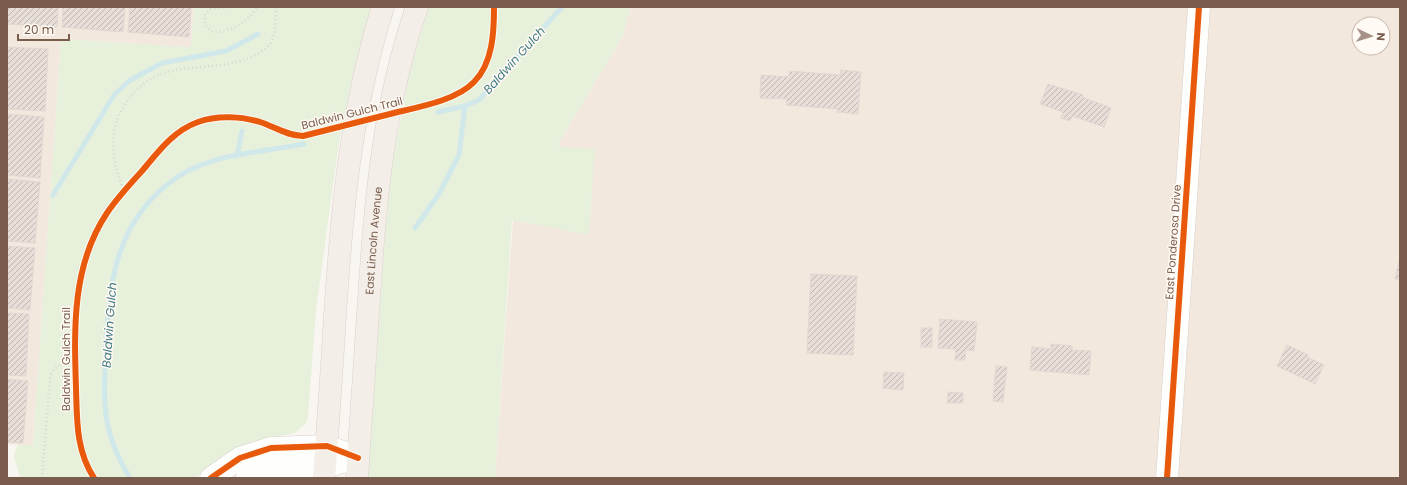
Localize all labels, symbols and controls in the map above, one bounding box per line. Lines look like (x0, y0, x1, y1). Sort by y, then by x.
scale bar (18, 16, 69, 42)
north arrow (1351, 16, 1391, 56)
text: 20 m (24, 21, 54, 38)
water label: Baldwin Gulch (479, 23, 549, 97)
text: N (1373, 32, 1389, 41)
street label: Baldwin Gulch Trail (300, 93, 404, 133)
street label: East Ponderosa Drive (1161, 184, 1185, 300)
street label: East Lincoln Avenue (361, 186, 386, 295)
water label: Baldwin Gulch (98, 282, 120, 368)
street label: Baldwin Gulch Trail (58, 307, 74, 411)

